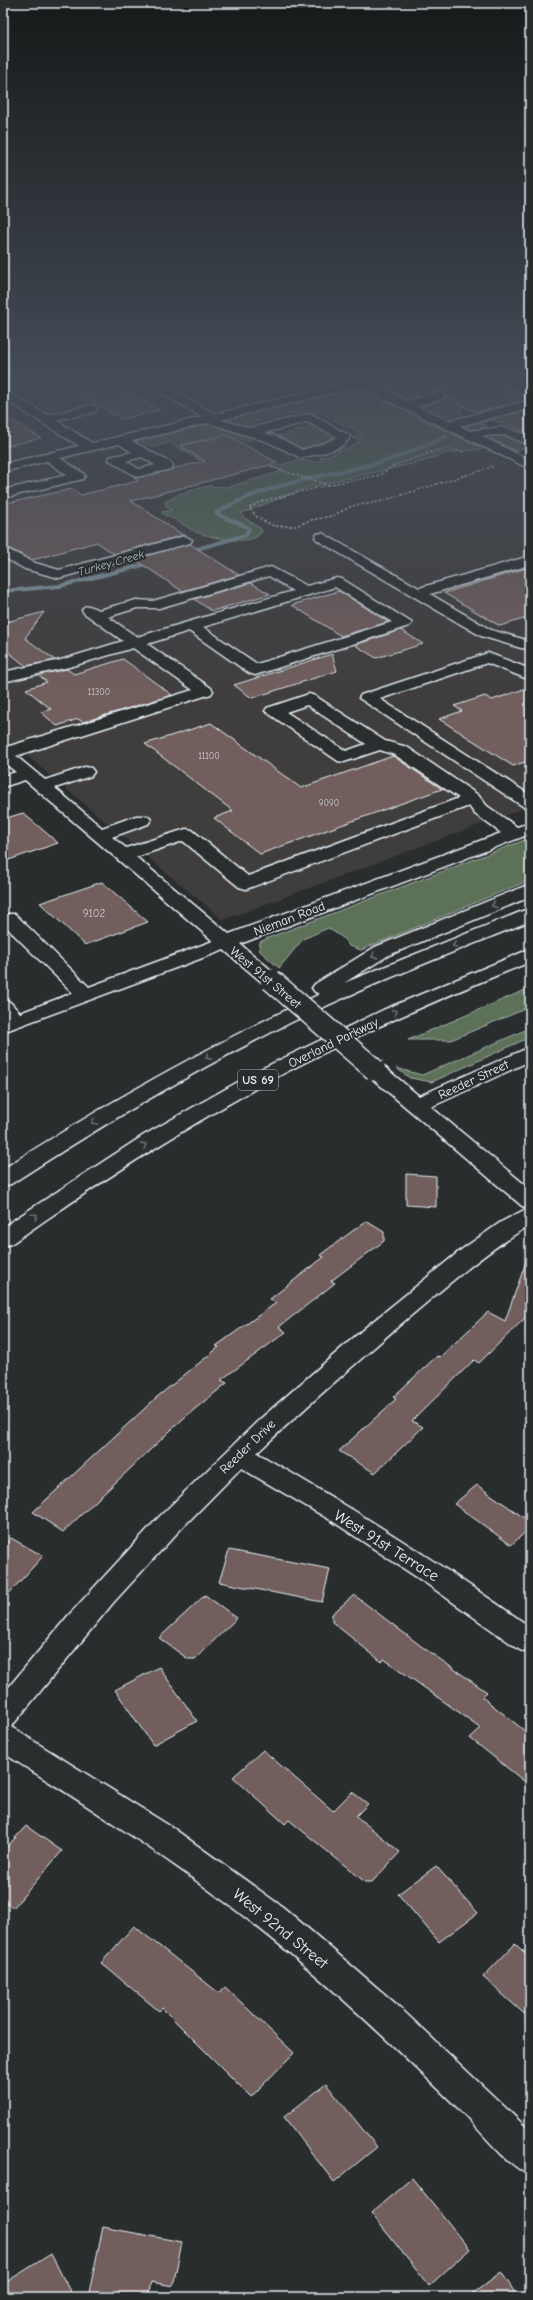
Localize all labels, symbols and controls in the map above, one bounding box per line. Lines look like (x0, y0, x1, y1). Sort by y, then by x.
water label: Turkey Creek (76, 547, 146, 579)
house number: 11300 (88, 687, 110, 697)
house number: 11100 (198, 751, 220, 761)
house number: 9090 (319, 798, 339, 808)
street label: Nieman Road (251, 898, 327, 939)
one-way arrow (490, 900, 498, 908)
house number: 9102 (83, 907, 106, 920)
one-way arrow (451, 940, 458, 948)
street label: West 91st Street (227, 943, 305, 1012)
one-way arrow (372, 951, 379, 958)
one-way arrow (390, 1009, 398, 1017)
street label: Overland Parkway (286, 1014, 381, 1071)
one-way arrow (204, 1053, 212, 1060)
street label: Reeder Street (436, 1056, 512, 1102)
road number: US 69 (238, 1070, 278, 1090)
one-way arrow (91, 1117, 99, 1124)
one-way arrow (140, 1142, 147, 1149)
one-way arrow (31, 1213, 38, 1221)
street label: Reeder Drive (216, 1416, 279, 1477)
street label: West 91st Terrace (331, 1506, 442, 1585)
street label: West 92nd Street (229, 1885, 332, 1973)

